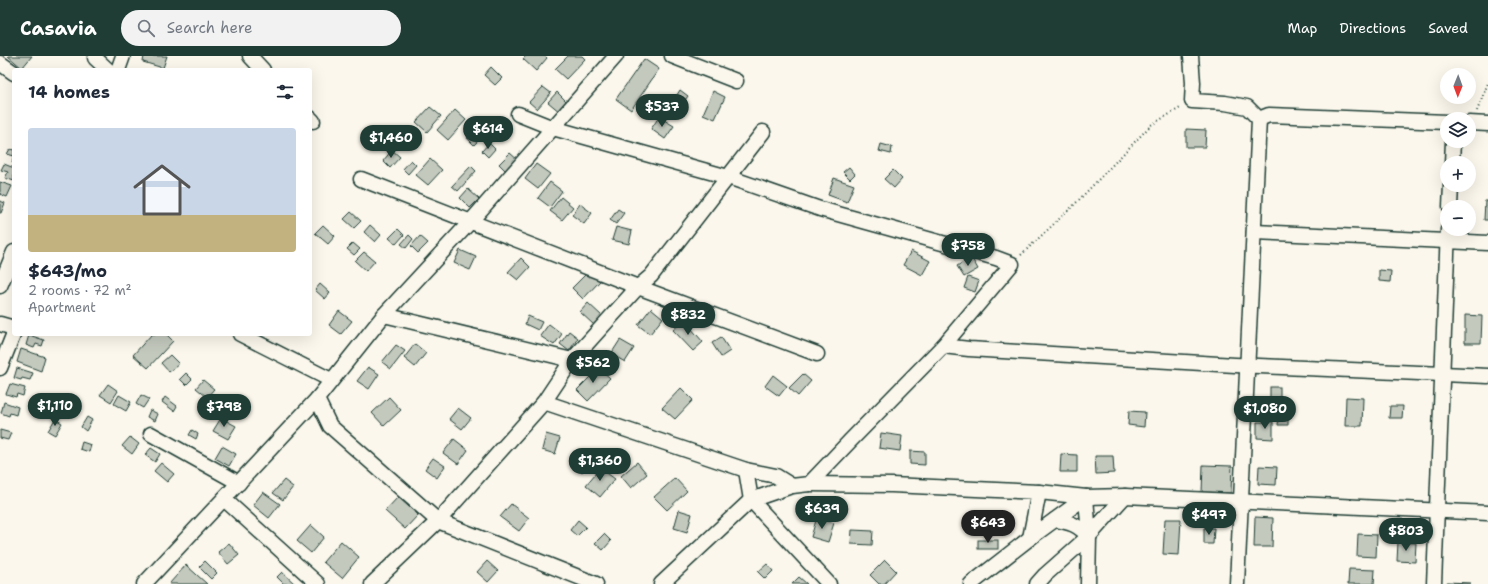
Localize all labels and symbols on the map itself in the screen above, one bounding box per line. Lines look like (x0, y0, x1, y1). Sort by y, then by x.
north arrow (1440, 68, 1476, 104)
pin: $537 (638, 94, 686, 128)
pin: $614 (464, 116, 512, 150)
pin: $1,460 (358, 125, 424, 159)
pin: $758 (944, 233, 992, 267)
pin: $832 (664, 302, 712, 336)
pin: $562 (569, 350, 617, 384)
pin: $1,110 (22, 393, 88, 427)
pin: $798 (200, 394, 248, 428)
pin: $1,080 (1232, 396, 1298, 430)
pin: $1,360 (567, 448, 633, 482)
pin: $639 (798, 496, 846, 530)
pin: $497 (1185, 502, 1233, 536)
pin: $643 (964, 510, 1012, 544)
pin: $803 (1382, 518, 1430, 552)

